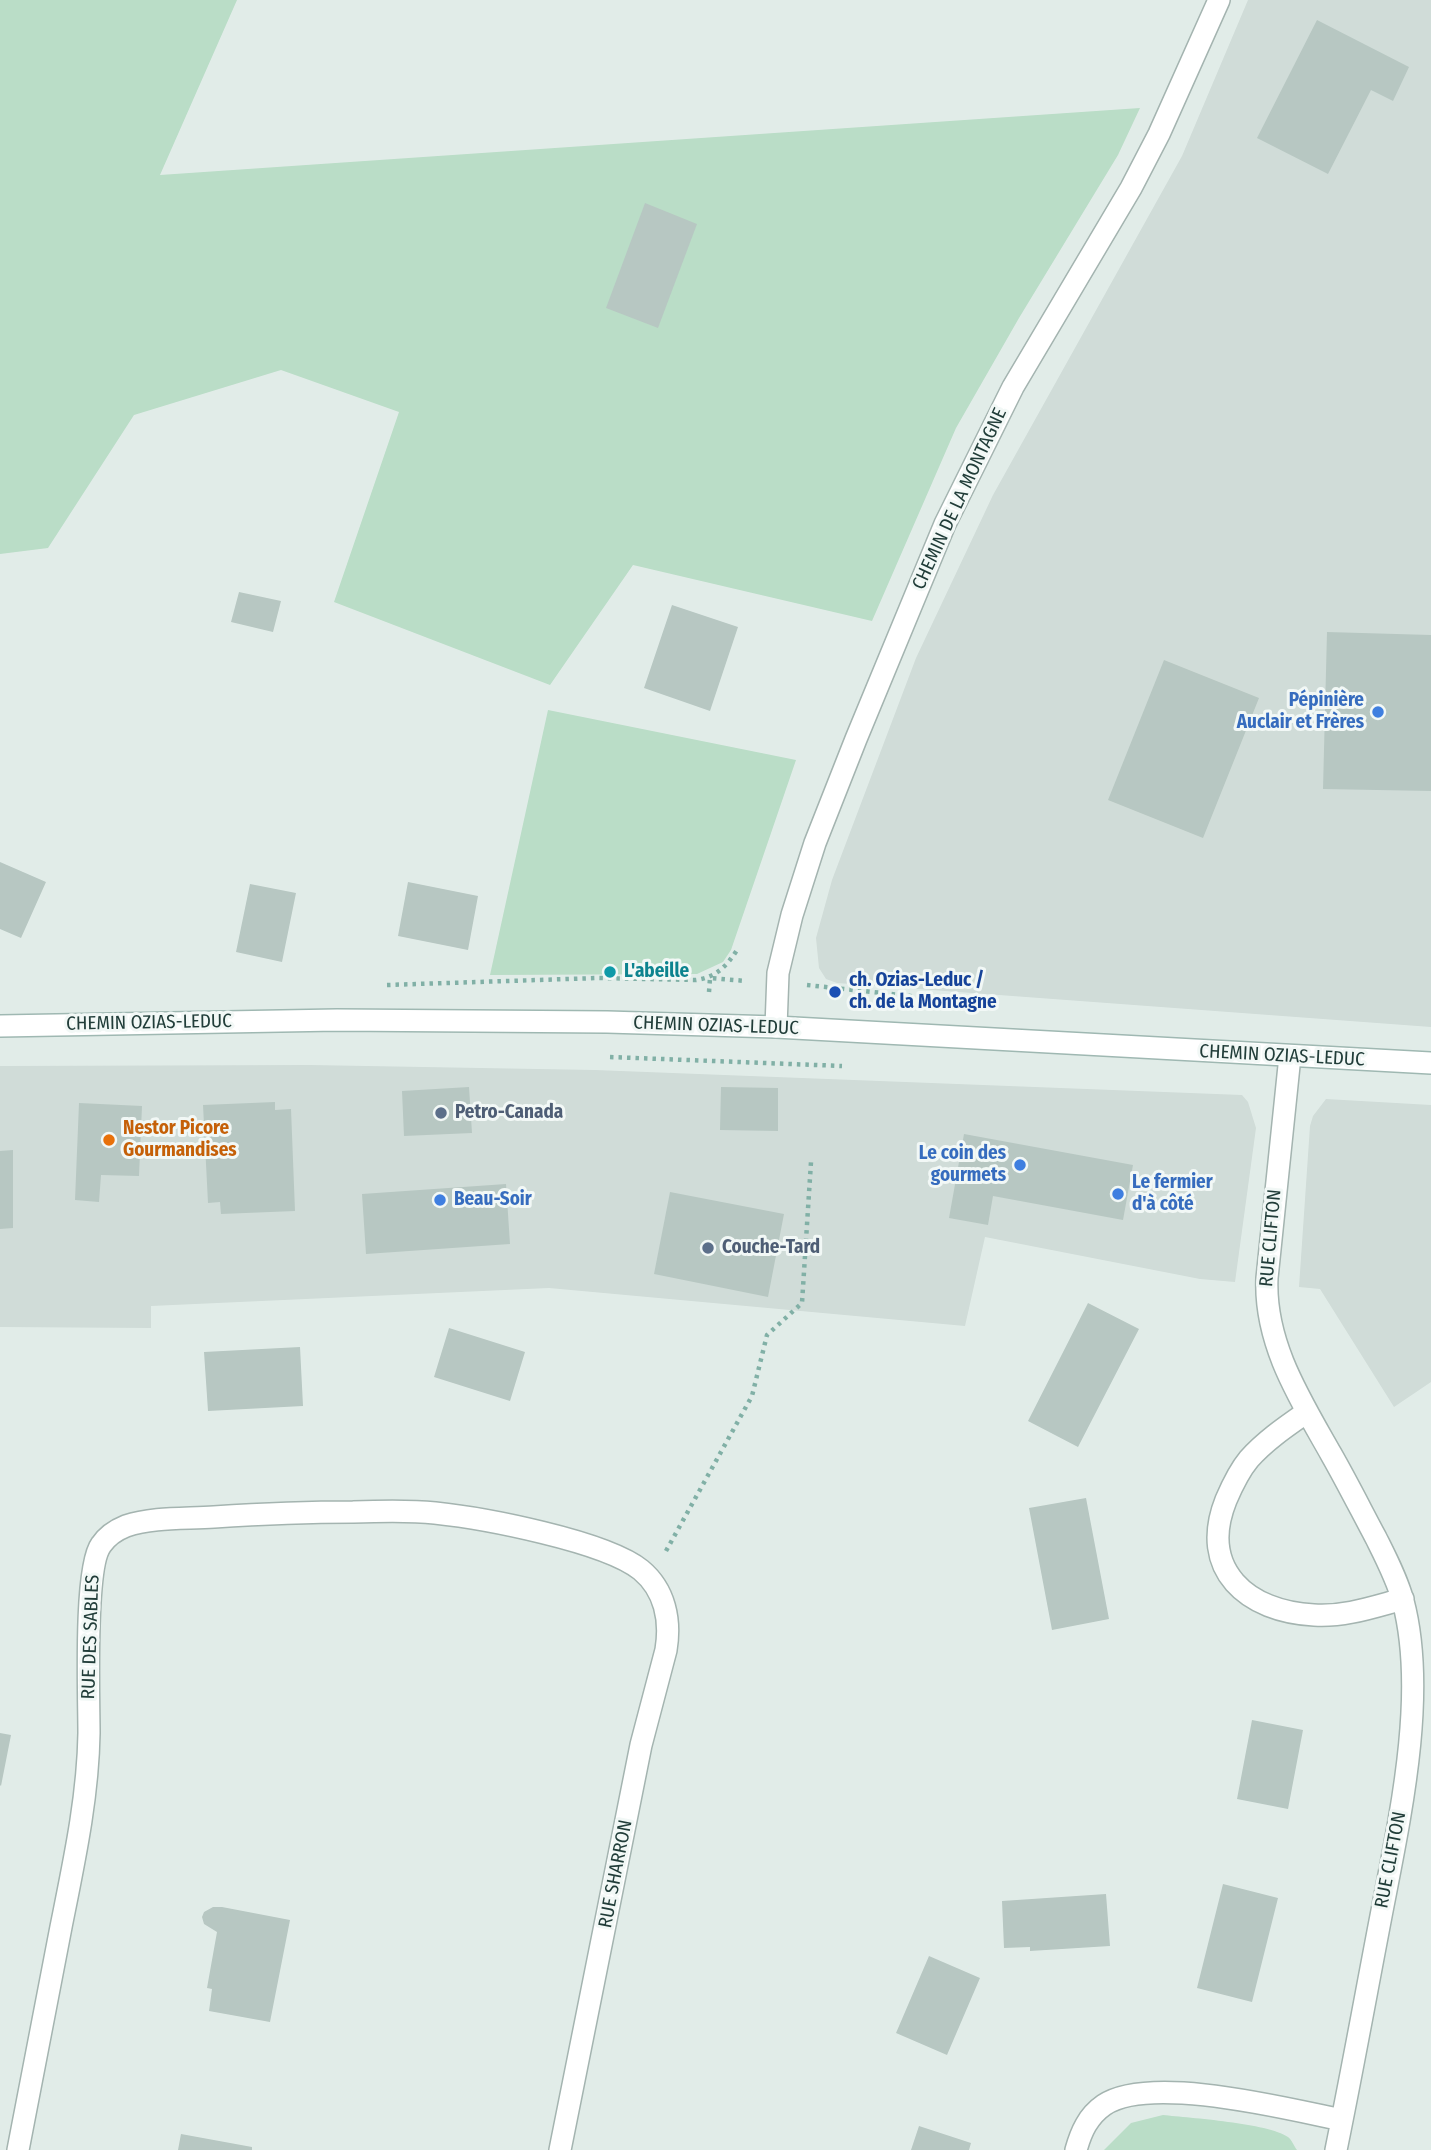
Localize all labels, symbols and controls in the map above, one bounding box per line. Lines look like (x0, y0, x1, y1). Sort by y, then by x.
street label: CHEMIN DE LA MONTAGNE (908, 405, 1012, 593)
place label: Pépinière Auclair et Frères (1237, 690, 1364, 734)
marker: Pépinière Auclair et Frères (1370, 704, 1386, 720)
place label: L'abeille (624, 961, 689, 983)
marker: L'abeille (602, 964, 618, 980)
place label: ch. Ozias-Leduc / ch. de la Montagne (849, 970, 997, 1014)
marker: ch. Ozias-Leduc / ch. de la Montagne (827, 984, 843, 1000)
street label: CHEMIN OZIAS-LEDUC (66, 1010, 232, 1036)
street label: CHEMIN OZIAS-LEDUC (633, 1012, 799, 1040)
street label: CHEMIN OZIAS-LEDUC (1199, 1040, 1365, 1072)
place label: Petro-Canada (455, 1102, 563, 1124)
marker: Petro-Canada (433, 1105, 449, 1121)
place label: Nestor Picore Gourmandises (123, 1118, 237, 1162)
marker: Nestor Picore Gourmandises (101, 1132, 117, 1148)
place label: Le coin des gourmets (919, 1143, 1006, 1187)
marker: Le coin des gourmets (1012, 1157, 1028, 1173)
place label: Le fermier d'à côté (1132, 1172, 1213, 1216)
marker: Le fermier d'à côté (1110, 1186, 1126, 1202)
street label: RUE CLIFTON (1255, 1188, 1287, 1288)
place label: Beau-Soir (454, 1189, 532, 1211)
marker: Beau-Soir (432, 1192, 448, 1208)
place label: Couche-Tard (722, 1237, 820, 1259)
marker: Couche-Tard (700, 1240, 716, 1256)
street label: RUE DES SABLES (77, 1574, 105, 1700)
street label: RUE CLIFTON (1370, 1810, 1412, 1910)
street label: RUE SHARRON (594, 1818, 638, 1930)

